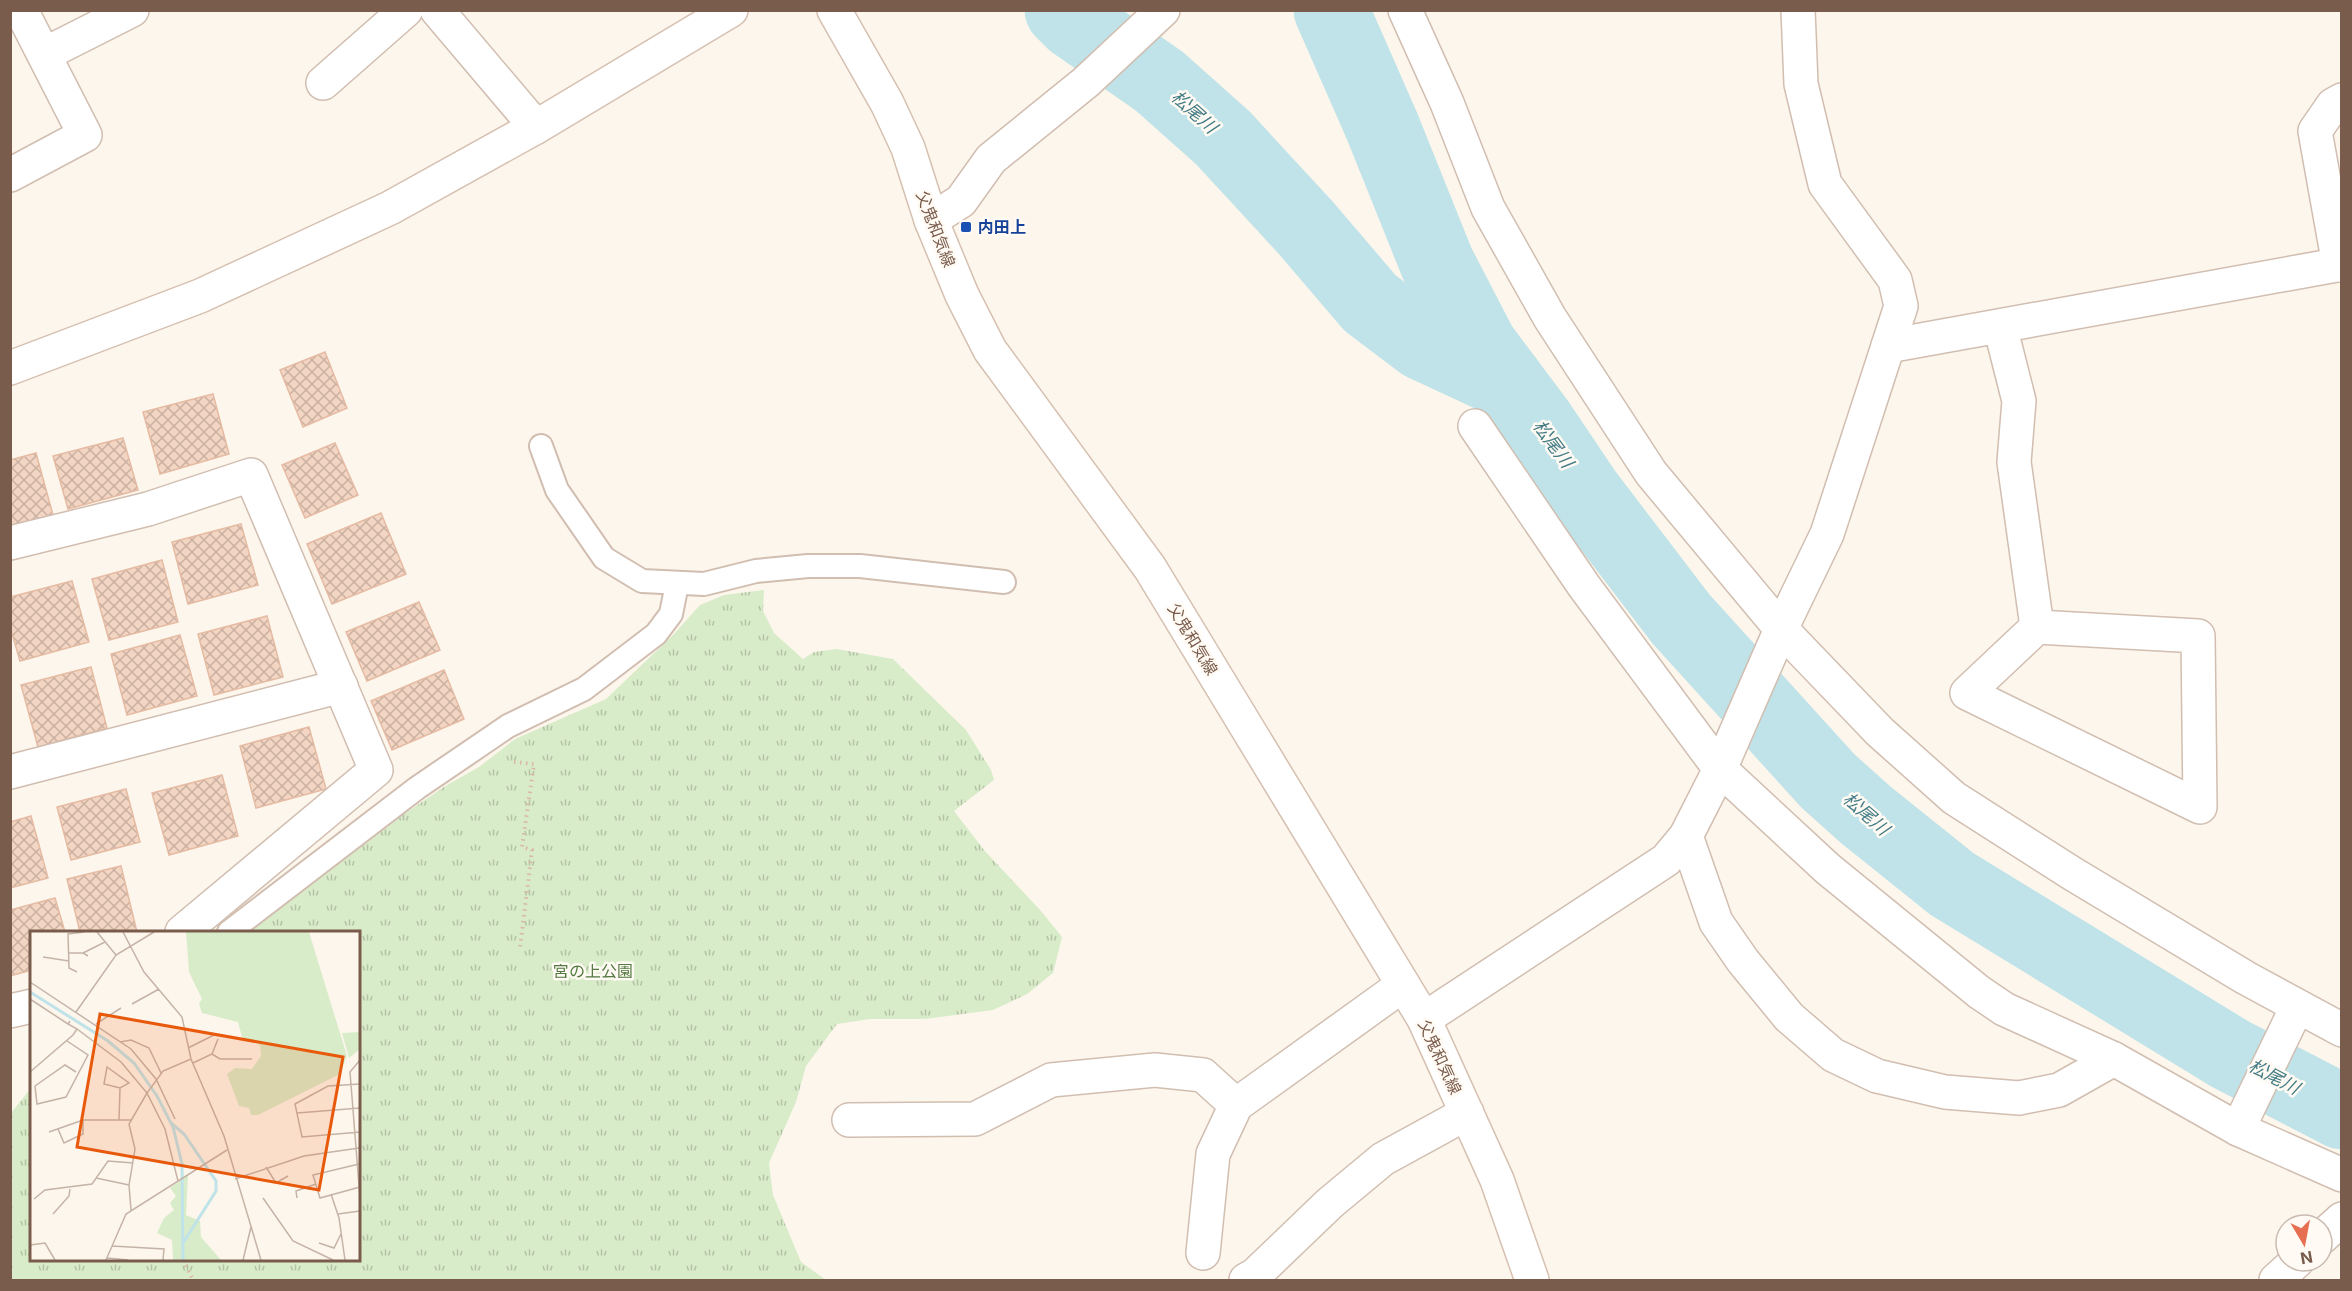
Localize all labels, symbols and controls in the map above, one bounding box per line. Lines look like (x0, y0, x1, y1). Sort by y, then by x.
water label: 松尾川 (1167, 86, 1223, 139)
street label: 父鬼和気線 (912, 188, 960, 270)
place label: 内田上 (978, 217, 1026, 237)
marker: 内田上 (959, 220, 973, 234)
water label: 松尾川 (1529, 416, 1579, 473)
street label: 父鬼和気線 (1164, 600, 1222, 678)
water label: 松尾川 (1839, 788, 1895, 841)
inset map (30, 931, 360, 1261)
park label: 宮の上公園 (553, 961, 633, 981)
street label: 父鬼和気線 (1414, 1017, 1466, 1097)
water label: 松尾川 (2245, 1055, 2305, 1099)
north arrow (2274, 1213, 2334, 1273)
text: N (2299, 1247, 2314, 1269)

